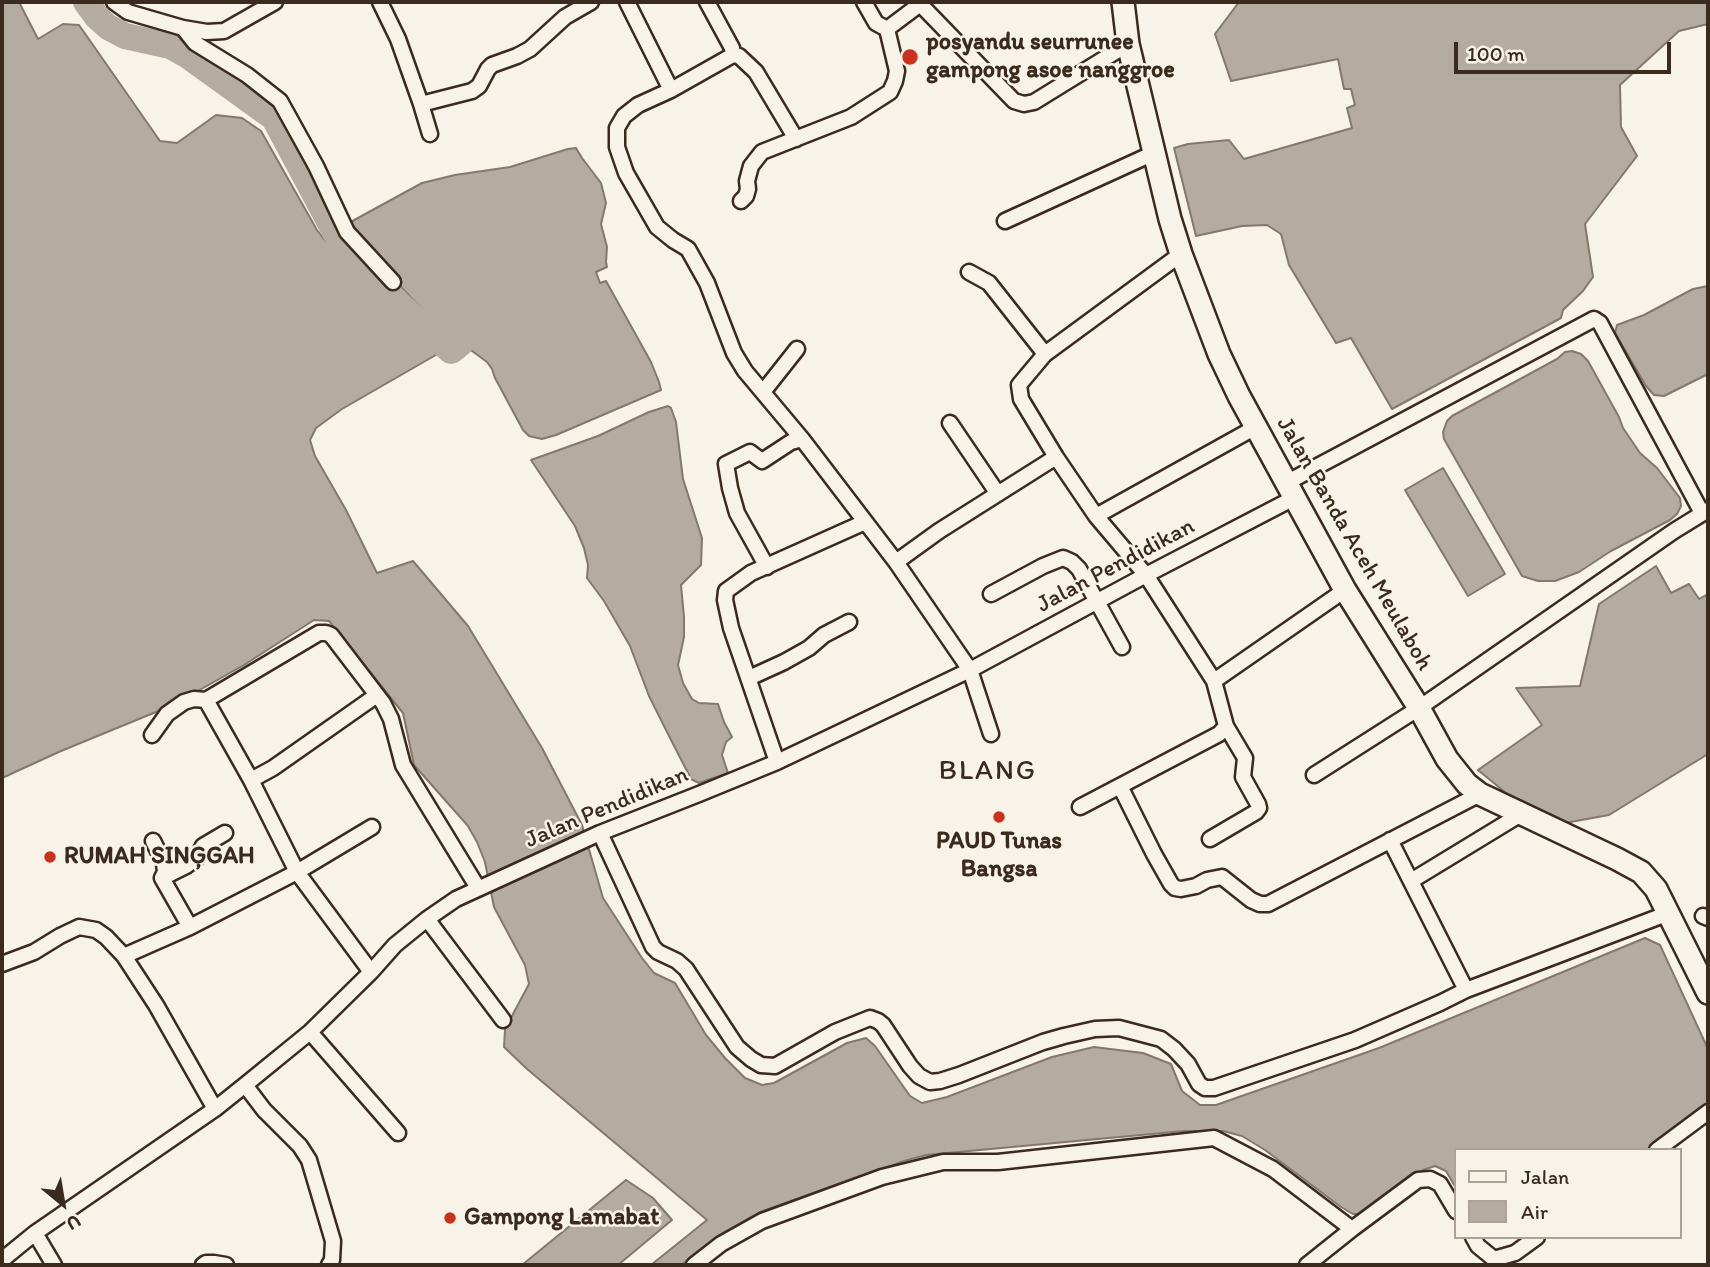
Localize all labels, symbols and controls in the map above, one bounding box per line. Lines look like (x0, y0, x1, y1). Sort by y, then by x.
scale bar (1458, 28, 1675, 72)
place label: posyandu seurrunee gampong asoe nanggroe (926, 29, 1175, 85)
text: 100 m (1467, 41, 1525, 66)
marker: posyandu seurrunee gampong asoe nanggroe (900, 47, 920, 67)
street label: Jalan Banda Aceh Meulaboh (1270, 412, 1438, 676)
street label: Jalan Pendidikan (1032, 512, 1200, 620)
district label: BLANG (939, 755, 1037, 789)
street label: Jalan Pendidikan (521, 761, 693, 855)
marker: PAUD Tunas Bangsa (991, 809, 1007, 825)
place label: PAUD Tunas Bangsa (936, 828, 1062, 884)
place label: RUMAH SINĢGAH (64, 843, 255, 871)
marker: RUMAH SINĢGAH (42, 849, 58, 865)
legend (1454, 1148, 1682, 1239)
text: Jalan (1521, 1164, 1569, 1189)
north arrow (28, 1169, 98, 1239)
text: Air (1521, 1199, 1548, 1224)
place label: Gampong Lamabat (464, 1204, 659, 1232)
text: U (63, 1210, 85, 1236)
marker: Gampong Lamabat (442, 1210, 458, 1226)

